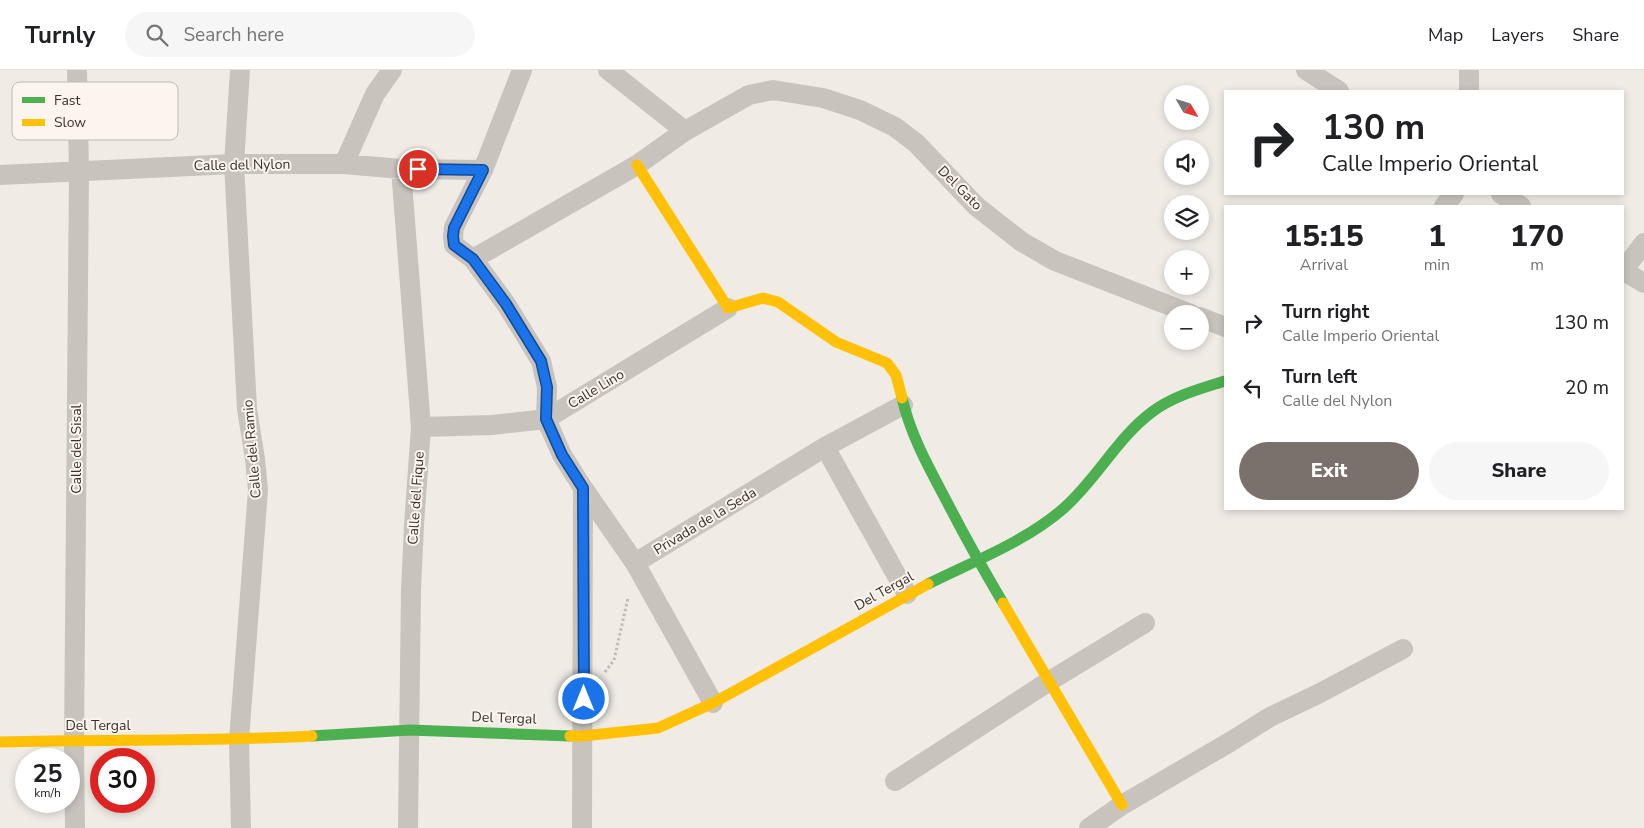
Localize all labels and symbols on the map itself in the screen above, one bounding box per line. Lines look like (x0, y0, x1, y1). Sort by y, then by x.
legend (12, 82, 178, 140)
north arrow (1164, 85, 1209, 130)
text: Fast (54, 91, 80, 110)
text: Slow (54, 113, 86, 132)
pin (397, 148, 439, 190)
street label: Calle del Nylon (194, 155, 290, 175)
street label: Del Gato (934, 162, 987, 215)
street label: Calle Lino (564, 365, 628, 413)
street label: Calle del Ramio (238, 399, 266, 499)
street label: Calle del Sisal (67, 403, 86, 494)
street label: Calle del Fique (403, 451, 429, 545)
street label: Privada de la Seda (650, 483, 760, 559)
street label: Del Tergal (851, 567, 918, 615)
position arrow (557, 672, 609, 724)
street label: Del Tergal (471, 707, 538, 729)
street label: Del Tergal (65, 716, 131, 735)
speed limit sign: 30 (90, 748, 155, 813)

